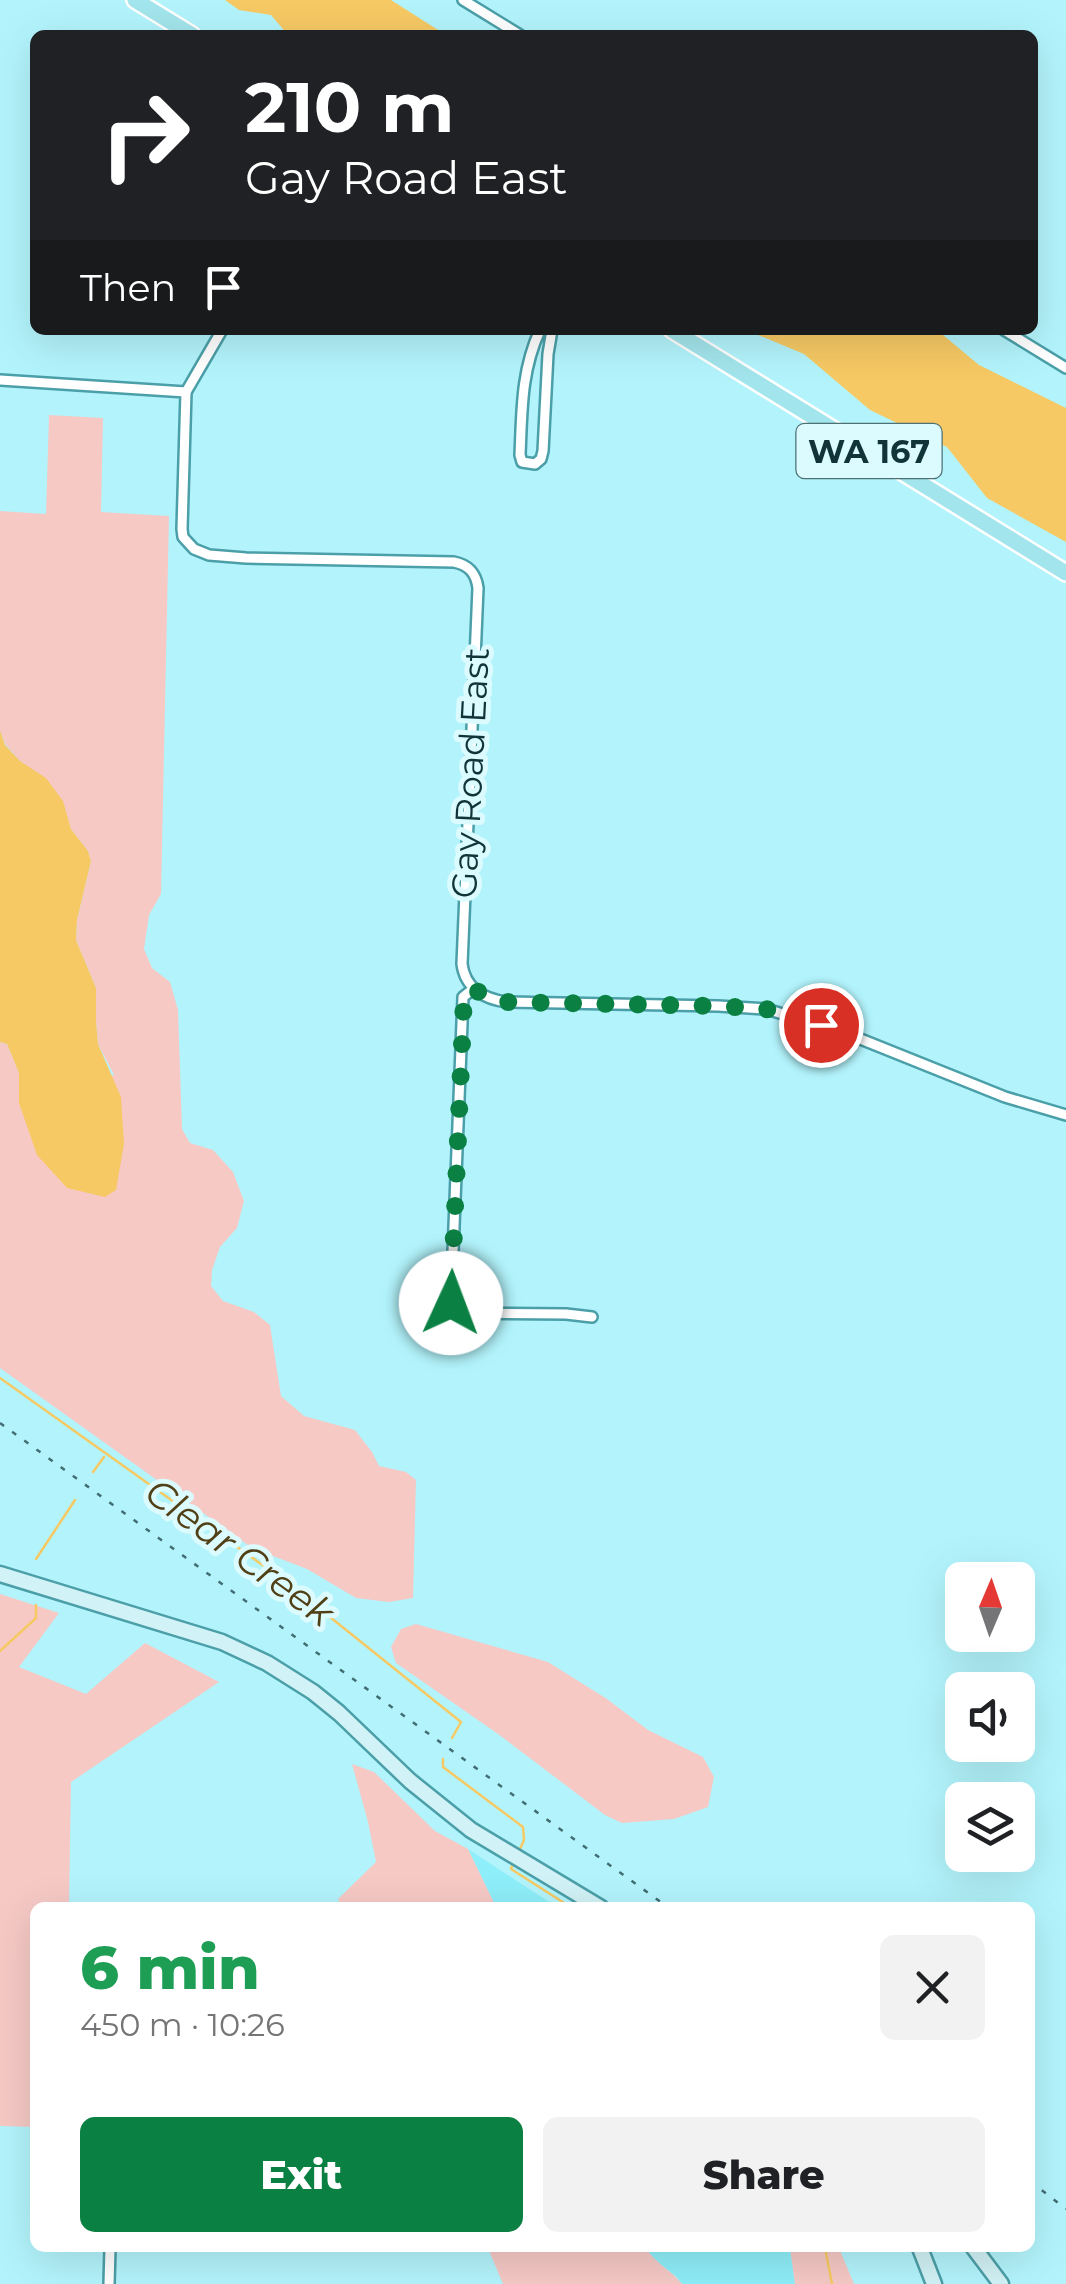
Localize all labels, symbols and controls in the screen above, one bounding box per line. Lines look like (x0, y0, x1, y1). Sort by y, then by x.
text: 210 m (245, 64, 455, 150)
icon: right (80, 70, 210, 200)
text: Gay Road East (245, 150, 568, 205)
icon: arrive (196, 260, 251, 315)
text: Then (80, 264, 176, 311)
road number: WA 167 (796, 424, 942, 478)
street label: Gay Road East (442, 647, 498, 899)
pin (779, 983, 864, 1068)
icon: arrive (794, 998, 849, 1053)
position arrow (399, 1251, 503, 1355)
water label: Clear Creek (136, 1468, 345, 1637)
north arrow (945, 1562, 1035, 1652)
map controls (945, 1562, 1035, 1872)
button: sound (945, 1672, 1035, 1762)
button: layers (945, 1782, 1035, 1872)
text: 6 min (80, 1931, 260, 2004)
button: close (880, 1935, 985, 2040)
text: 450 m · 10:26 (80, 2005, 285, 2044)
button: Exit (80, 2117, 523, 2232)
button: Share (543, 2117, 985, 2232)

